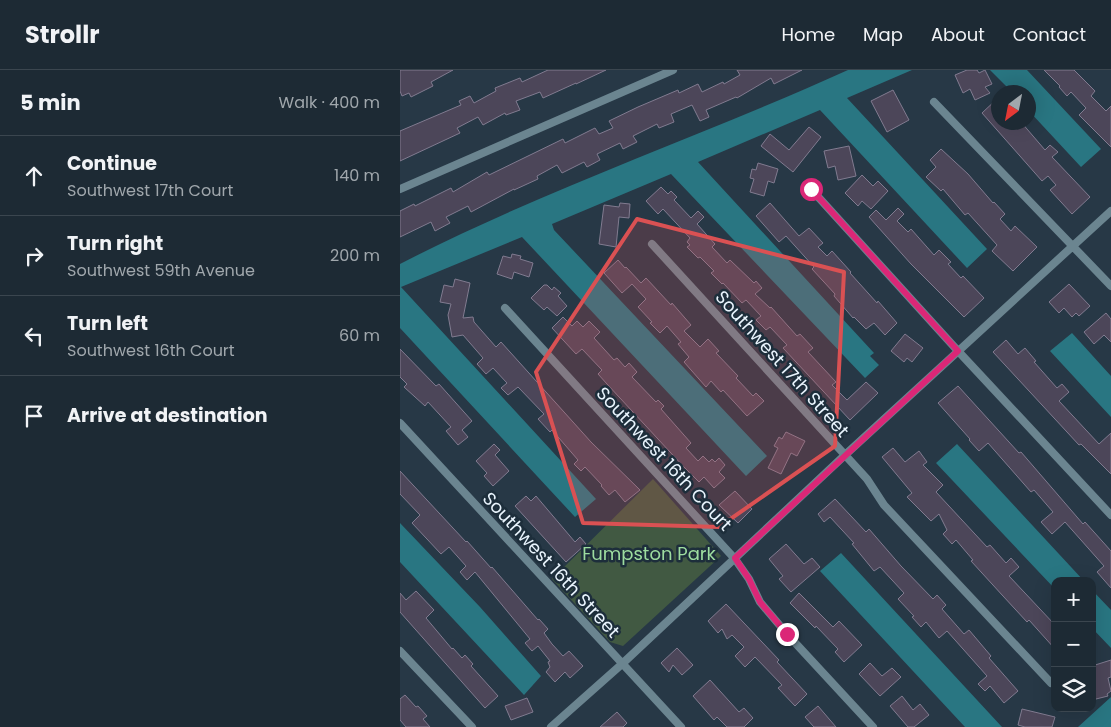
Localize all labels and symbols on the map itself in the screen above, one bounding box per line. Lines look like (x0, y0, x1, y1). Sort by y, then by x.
north arrow (991, 85, 1036, 130)
route start (800, 178, 823, 201)
street label: Southwest 17th Street (710, 285, 855, 442)
street label: Southwest 16th Court (591, 381, 738, 536)
street label: Southwest 16th Street (477, 486, 626, 643)
park label: Fumpston Park (582, 541, 717, 566)
route end (776, 623, 799, 646)

